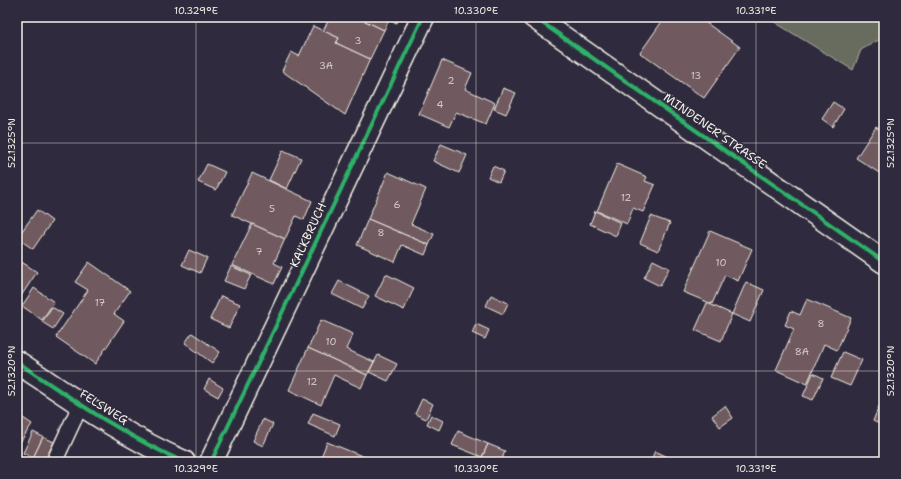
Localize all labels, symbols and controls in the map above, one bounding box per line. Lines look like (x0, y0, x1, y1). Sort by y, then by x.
text: 10.329°E (174, 4, 218, 17)
text: 10.330°E (454, 4, 498, 17)
text: 10.331°E (735, 4, 777, 17)
house number: 3 (355, 34, 362, 47)
house number: 3A (319, 59, 333, 72)
house number: 13 (691, 69, 701, 82)
house number: 2 (448, 74, 455, 87)
street label: MINDENER STRASSE (660, 89, 770, 173)
house number: 4 (437, 98, 444, 111)
text: 52.1325°N (5, 118, 18, 168)
text: 52.1325°N (884, 118, 897, 168)
house number: 12 (621, 191, 631, 204)
house number: 6 (394, 198, 401, 211)
street label: KALKBRUCH (286, 200, 330, 270)
house number: 5 (269, 202, 275, 215)
house number: 8 (378, 226, 385, 239)
house number: 7 (256, 245, 263, 258)
house number: 10 (716, 256, 726, 269)
house number: 17 (95, 296, 105, 309)
house number: 8 (818, 317, 825, 330)
house number: 10 (326, 335, 336, 348)
house number: 8A (795, 345, 809, 358)
text: 52.1320°N (5, 346, 18, 396)
text: 52.1320°N (884, 346, 897, 396)
house number: 12 (307, 375, 317, 388)
street label: FELSWEG (77, 386, 131, 428)
text: 10.329°E (174, 462, 218, 475)
text: 10.330°E (454, 462, 498, 475)
text: 10.331°E (735, 462, 777, 475)

